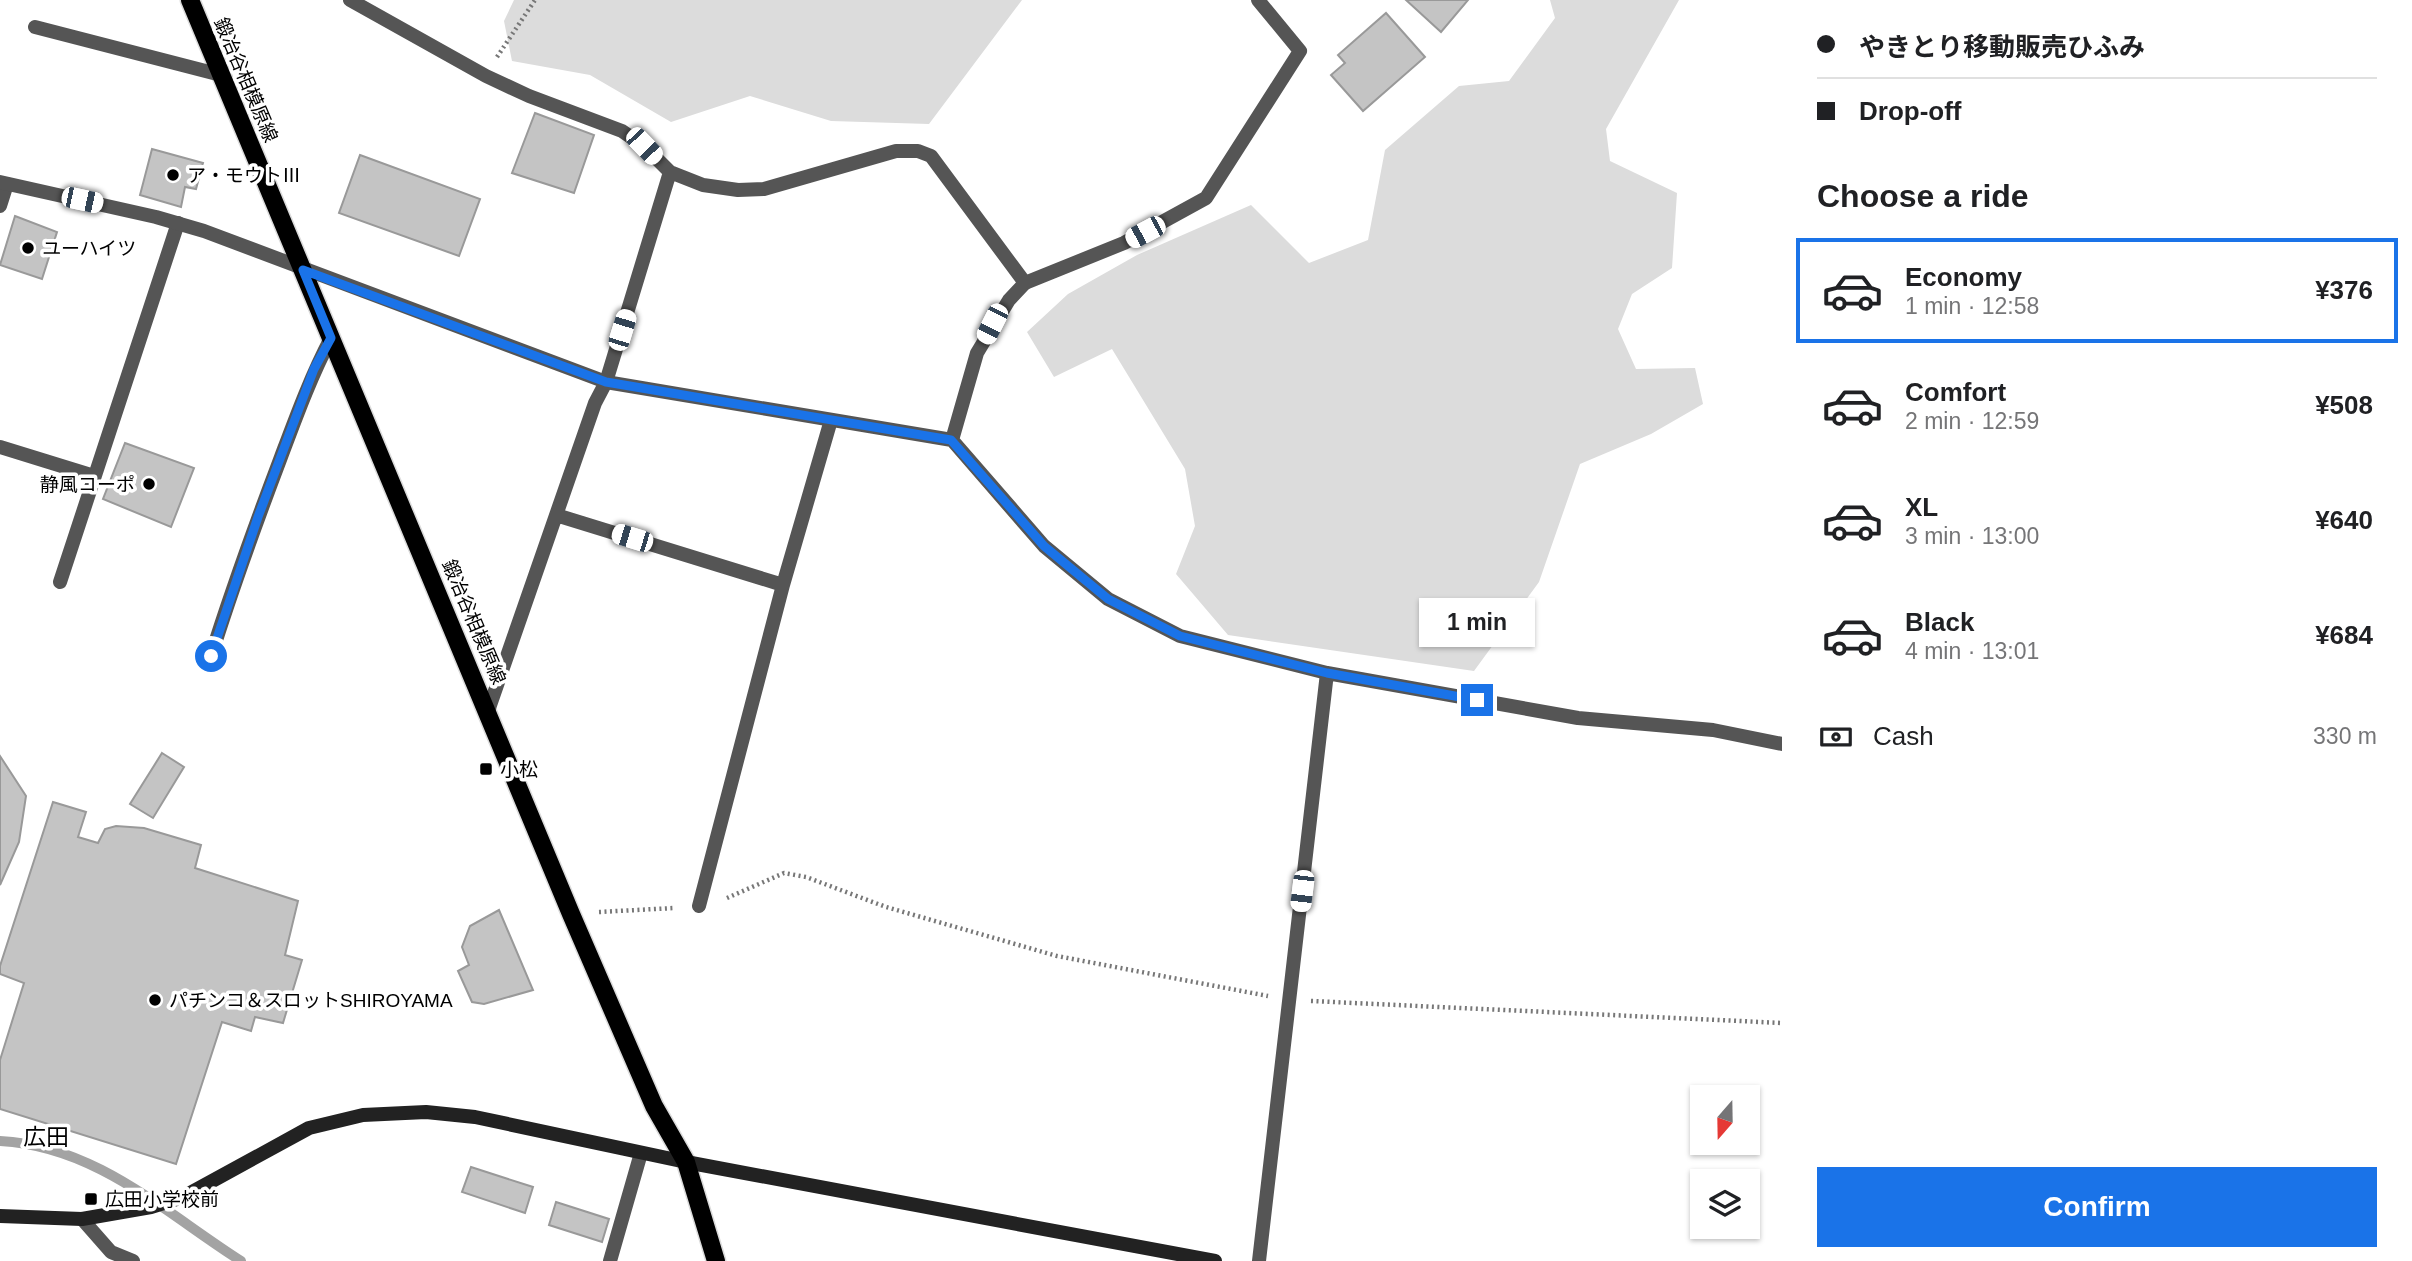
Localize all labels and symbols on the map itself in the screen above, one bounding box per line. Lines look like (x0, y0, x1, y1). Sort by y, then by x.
street label: 鍛冶谷相模原線 (210, 15, 282, 145)
car (622, 124, 667, 168)
place label: ア・モウトⅢ (187, 165, 301, 186)
marker: ア・モウトⅢ (165, 167, 181, 183)
car (60, 185, 105, 215)
car (1122, 213, 1169, 251)
place label: ユーハイツ (42, 238, 136, 259)
marker: ユーハイツ (20, 240, 36, 256)
car (974, 301, 1011, 347)
car (606, 307, 639, 353)
place label: 静風コーポ (40, 474, 135, 495)
marker: 静風コーポ (141, 476, 157, 492)
car (609, 522, 656, 554)
street label: 鍛冶谷相模原線 (438, 557, 510, 687)
callout: 1 min (1419, 598, 1535, 648)
route start (195, 640, 227, 672)
route end (1461, 684, 1493, 716)
place label: 小松 (500, 759, 538, 780)
marker: 小松 (478, 761, 494, 777)
car (1290, 869, 1315, 913)
place label: パチンコ＆スロットSHIROYAMA (169, 990, 453, 1011)
marker: パチンコ＆スロットSHIROYAMA (147, 992, 163, 1008)
north arrow (1690, 1085, 1760, 1155)
district label: 広田 (23, 1124, 69, 1150)
place label: 広田小学校前 (105, 1189, 219, 1210)
marker: 広田小学校前 (83, 1191, 99, 1207)

